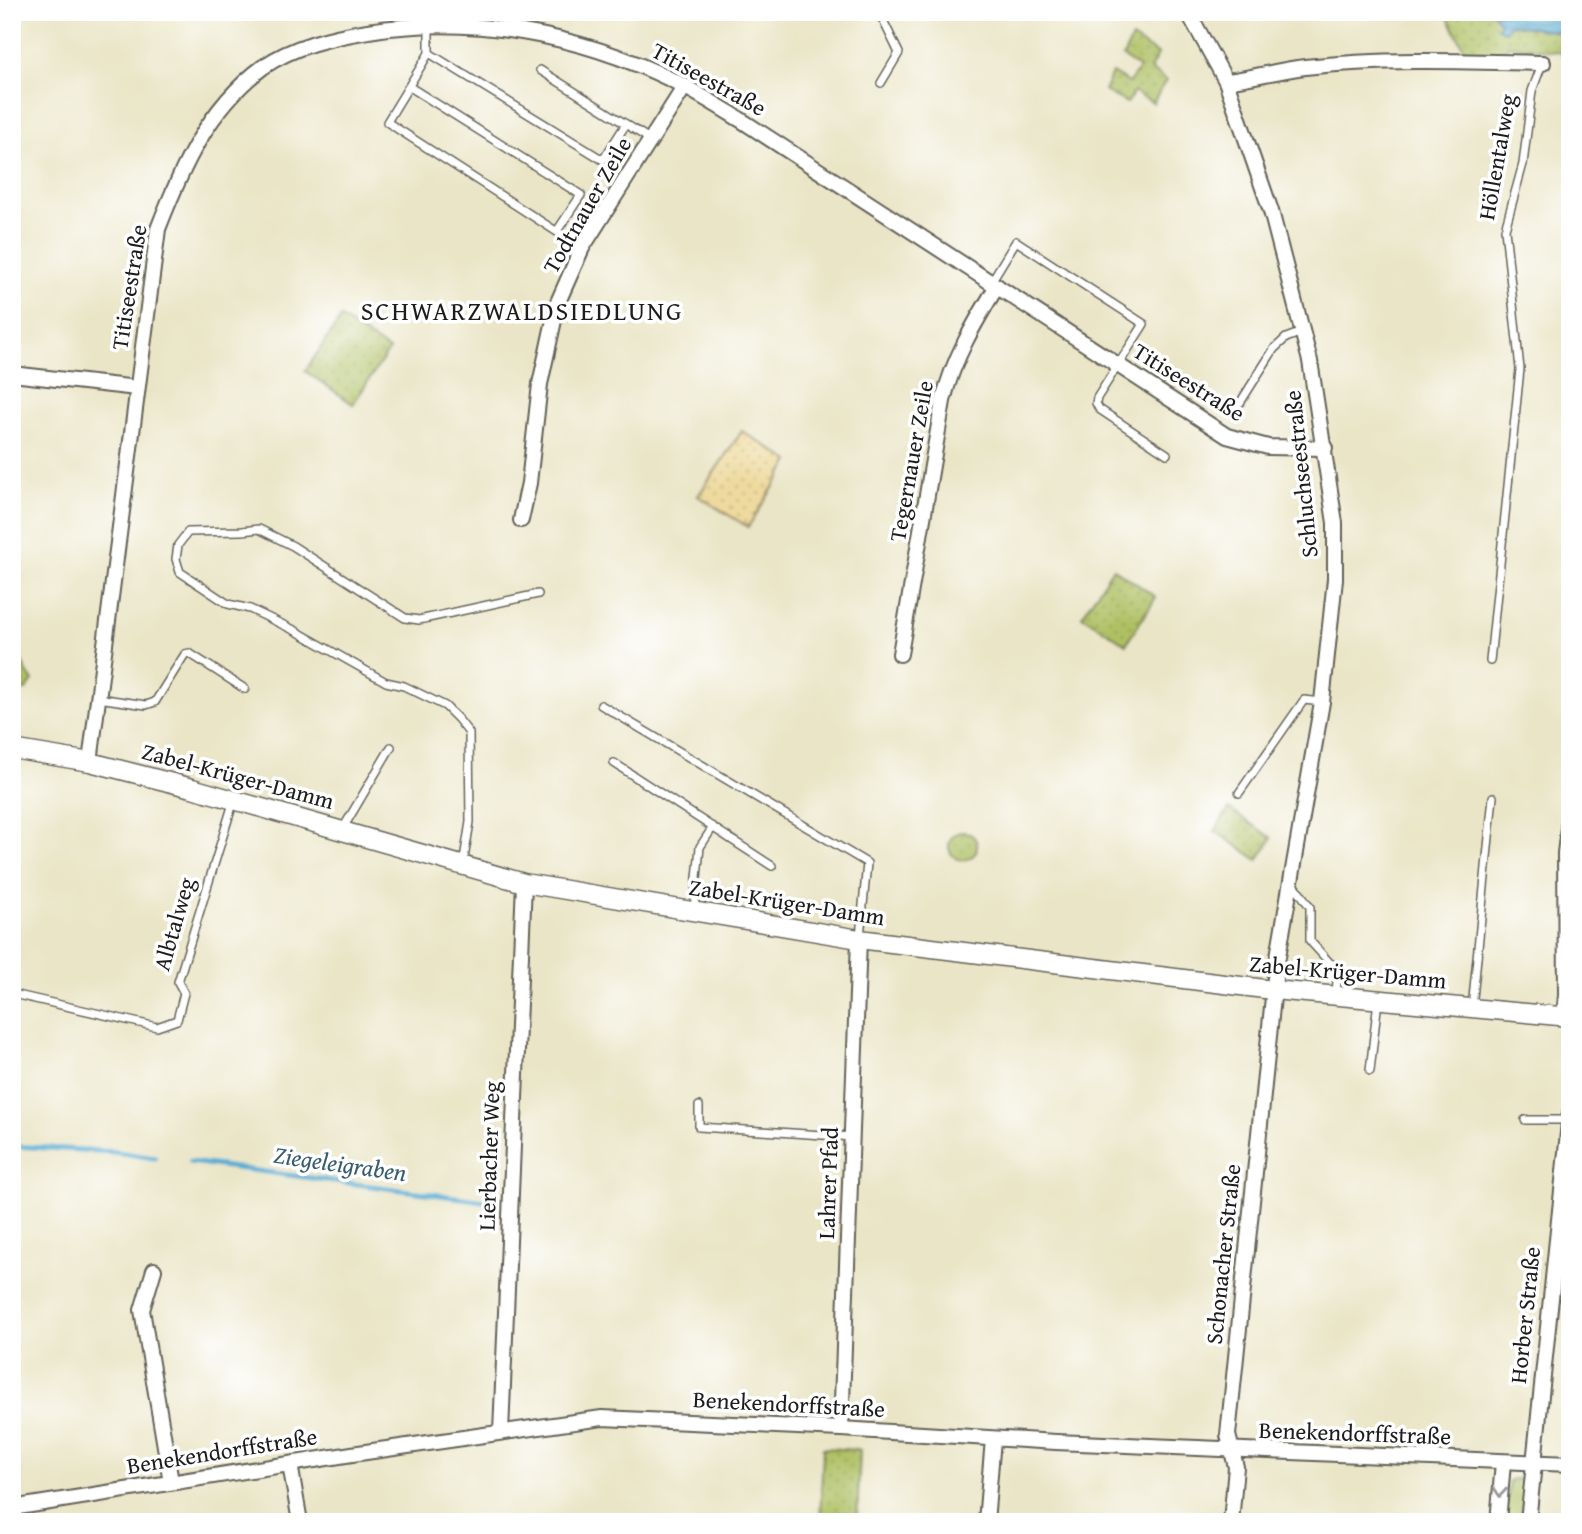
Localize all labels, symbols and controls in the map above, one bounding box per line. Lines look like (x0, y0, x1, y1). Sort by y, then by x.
street label: Titiseestraße (646, 34, 772, 124)
street label: Höllentalweg (1469, 91, 1524, 222)
street label: Todtnauer Zeile (534, 131, 639, 279)
street label: Titiseestraße (102, 222, 155, 352)
district label: SCHWARZWALDSIEDLUNG (361, 291, 683, 330)
street label: Titiseestraße (1127, 334, 1252, 429)
street label: Tegernauer Zeile (880, 378, 941, 544)
street label: Schluchseestraße (1275, 389, 1326, 559)
street label: Zabel-Krüger-Damm (138, 734, 338, 817)
street label: Zabel-Krüger-Damm (687, 870, 887, 933)
street label: Albtalweg (144, 873, 203, 974)
street label: Zabel-Krüger-Damm (1248, 946, 1448, 997)
street label: Lierbacher Weg (469, 1080, 508, 1231)
street label: Lahrer Pfad (809, 1126, 846, 1240)
water label: Ziegeleigraben (271, 1137, 409, 1190)
street label: Schonacher Straße (1197, 1162, 1248, 1346)
street label: Horber Straße (1501, 1245, 1548, 1385)
street label: Benekendorffstraße (692, 1382, 886, 1425)
street label: Benekendorffstraße (1258, 1413, 1452, 1452)
street label: Benekendorffstraße (124, 1419, 319, 1482)
one-way arrow (1493, 1486, 1508, 1497)

